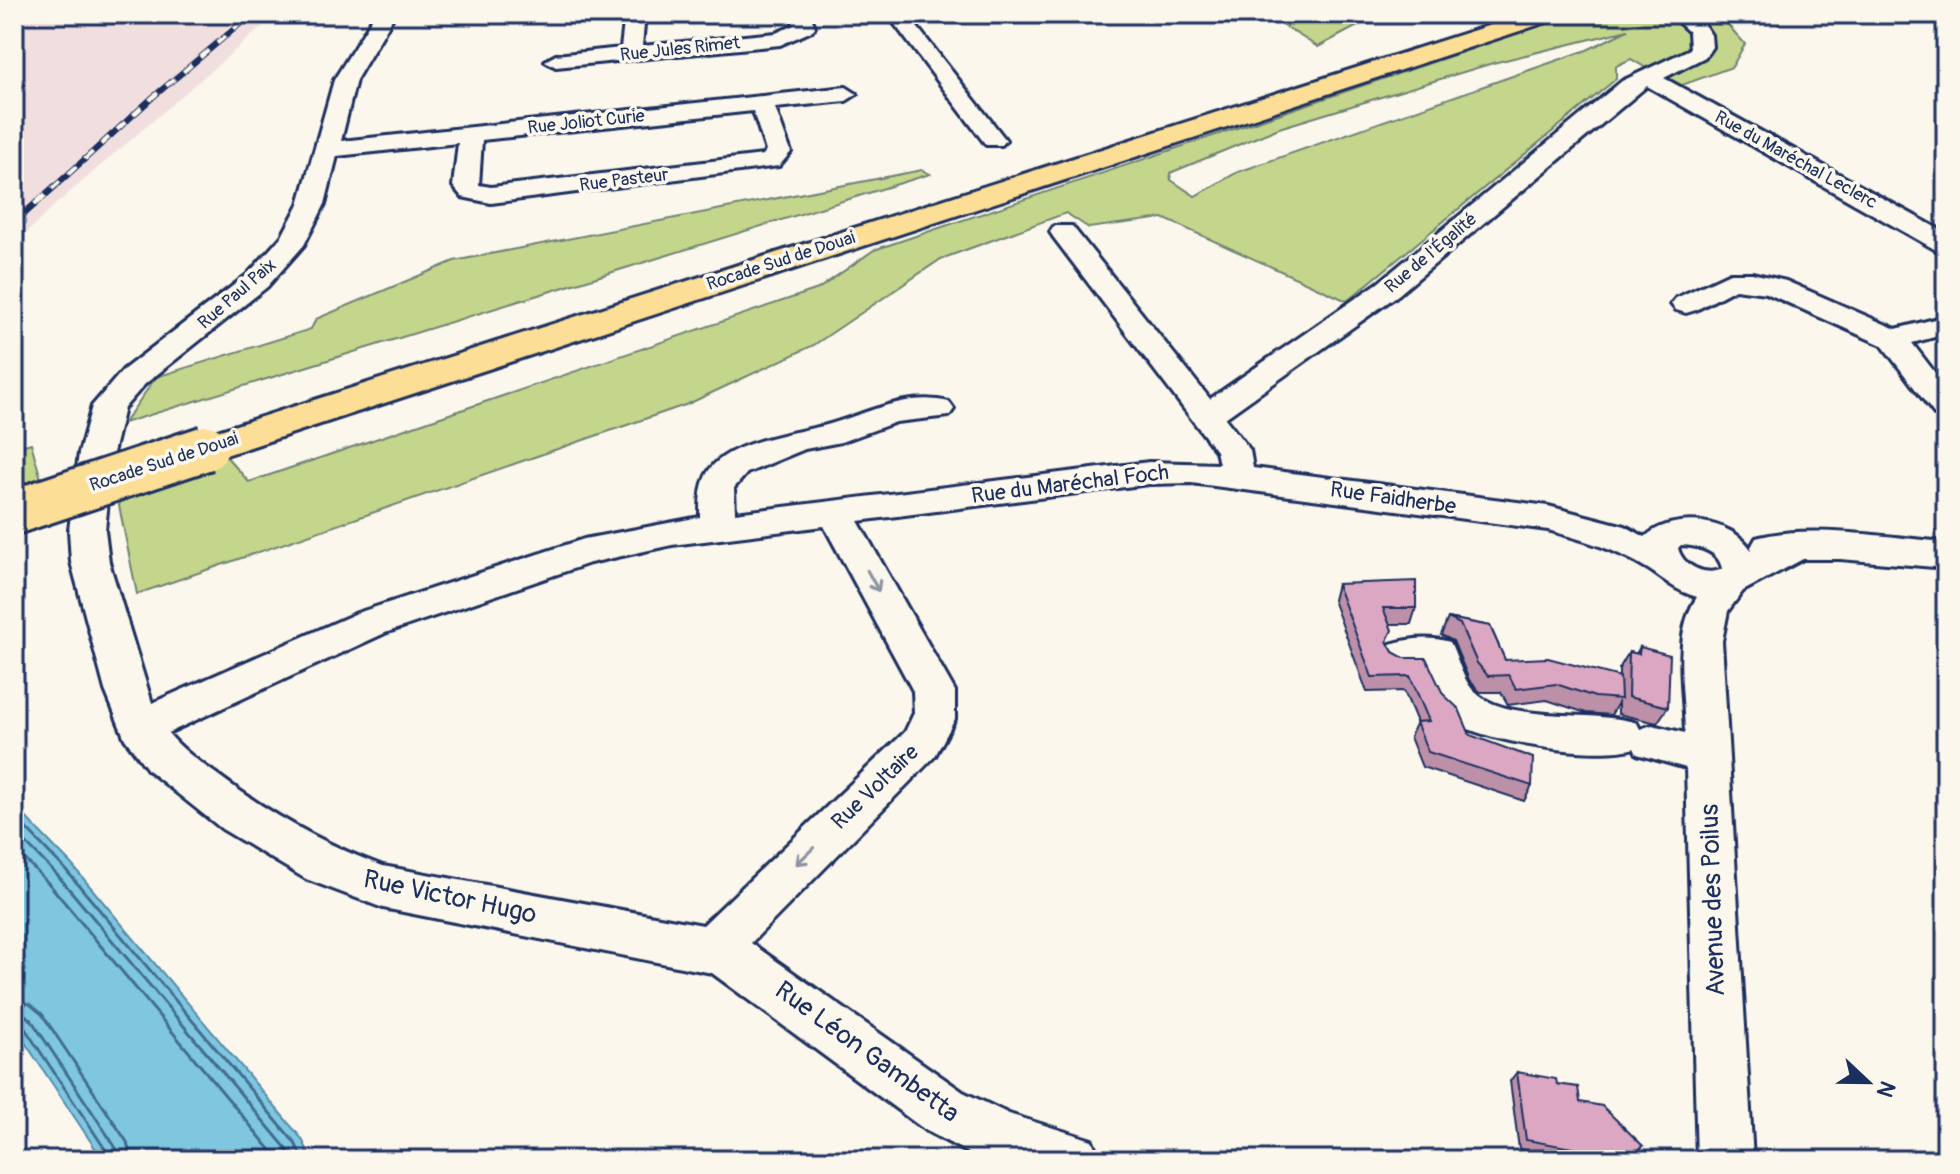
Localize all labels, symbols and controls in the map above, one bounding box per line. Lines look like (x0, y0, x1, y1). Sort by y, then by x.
street label: Rue Jules Rimet (619, 31, 742, 67)
street label: Rue Joliot Curie (526, 104, 646, 140)
street label: Rue du Maréchal Leclerc (1711, 106, 1881, 214)
street label: Rue Pasteur (578, 163, 670, 197)
street label: Rue de l'Égalité (1380, 208, 1482, 298)
street label: Rocade Sud de Douai (704, 226, 858, 296)
street label: Rue Paul Paix (193, 254, 281, 334)
street label: Rocade Sud de Douai (87, 427, 241, 497)
street label: Rue du Maréchal Foch (970, 458, 1170, 510)
street label: Rue Faidherbe (1328, 475, 1458, 521)
one-way arrow (865, 569, 881, 592)
street label: Rue Voltaire (825, 738, 925, 836)
street label: Avenue des Poilus (1694, 803, 1732, 997)
one-way arrow (795, 846, 815, 865)
street label: Rue Victor Hugo (361, 863, 539, 931)
street label: Rue Léon Gambetta (769, 974, 965, 1130)
north arrow (1828, 1042, 1908, 1122)
text: N (1870, 1077, 1901, 1101)

